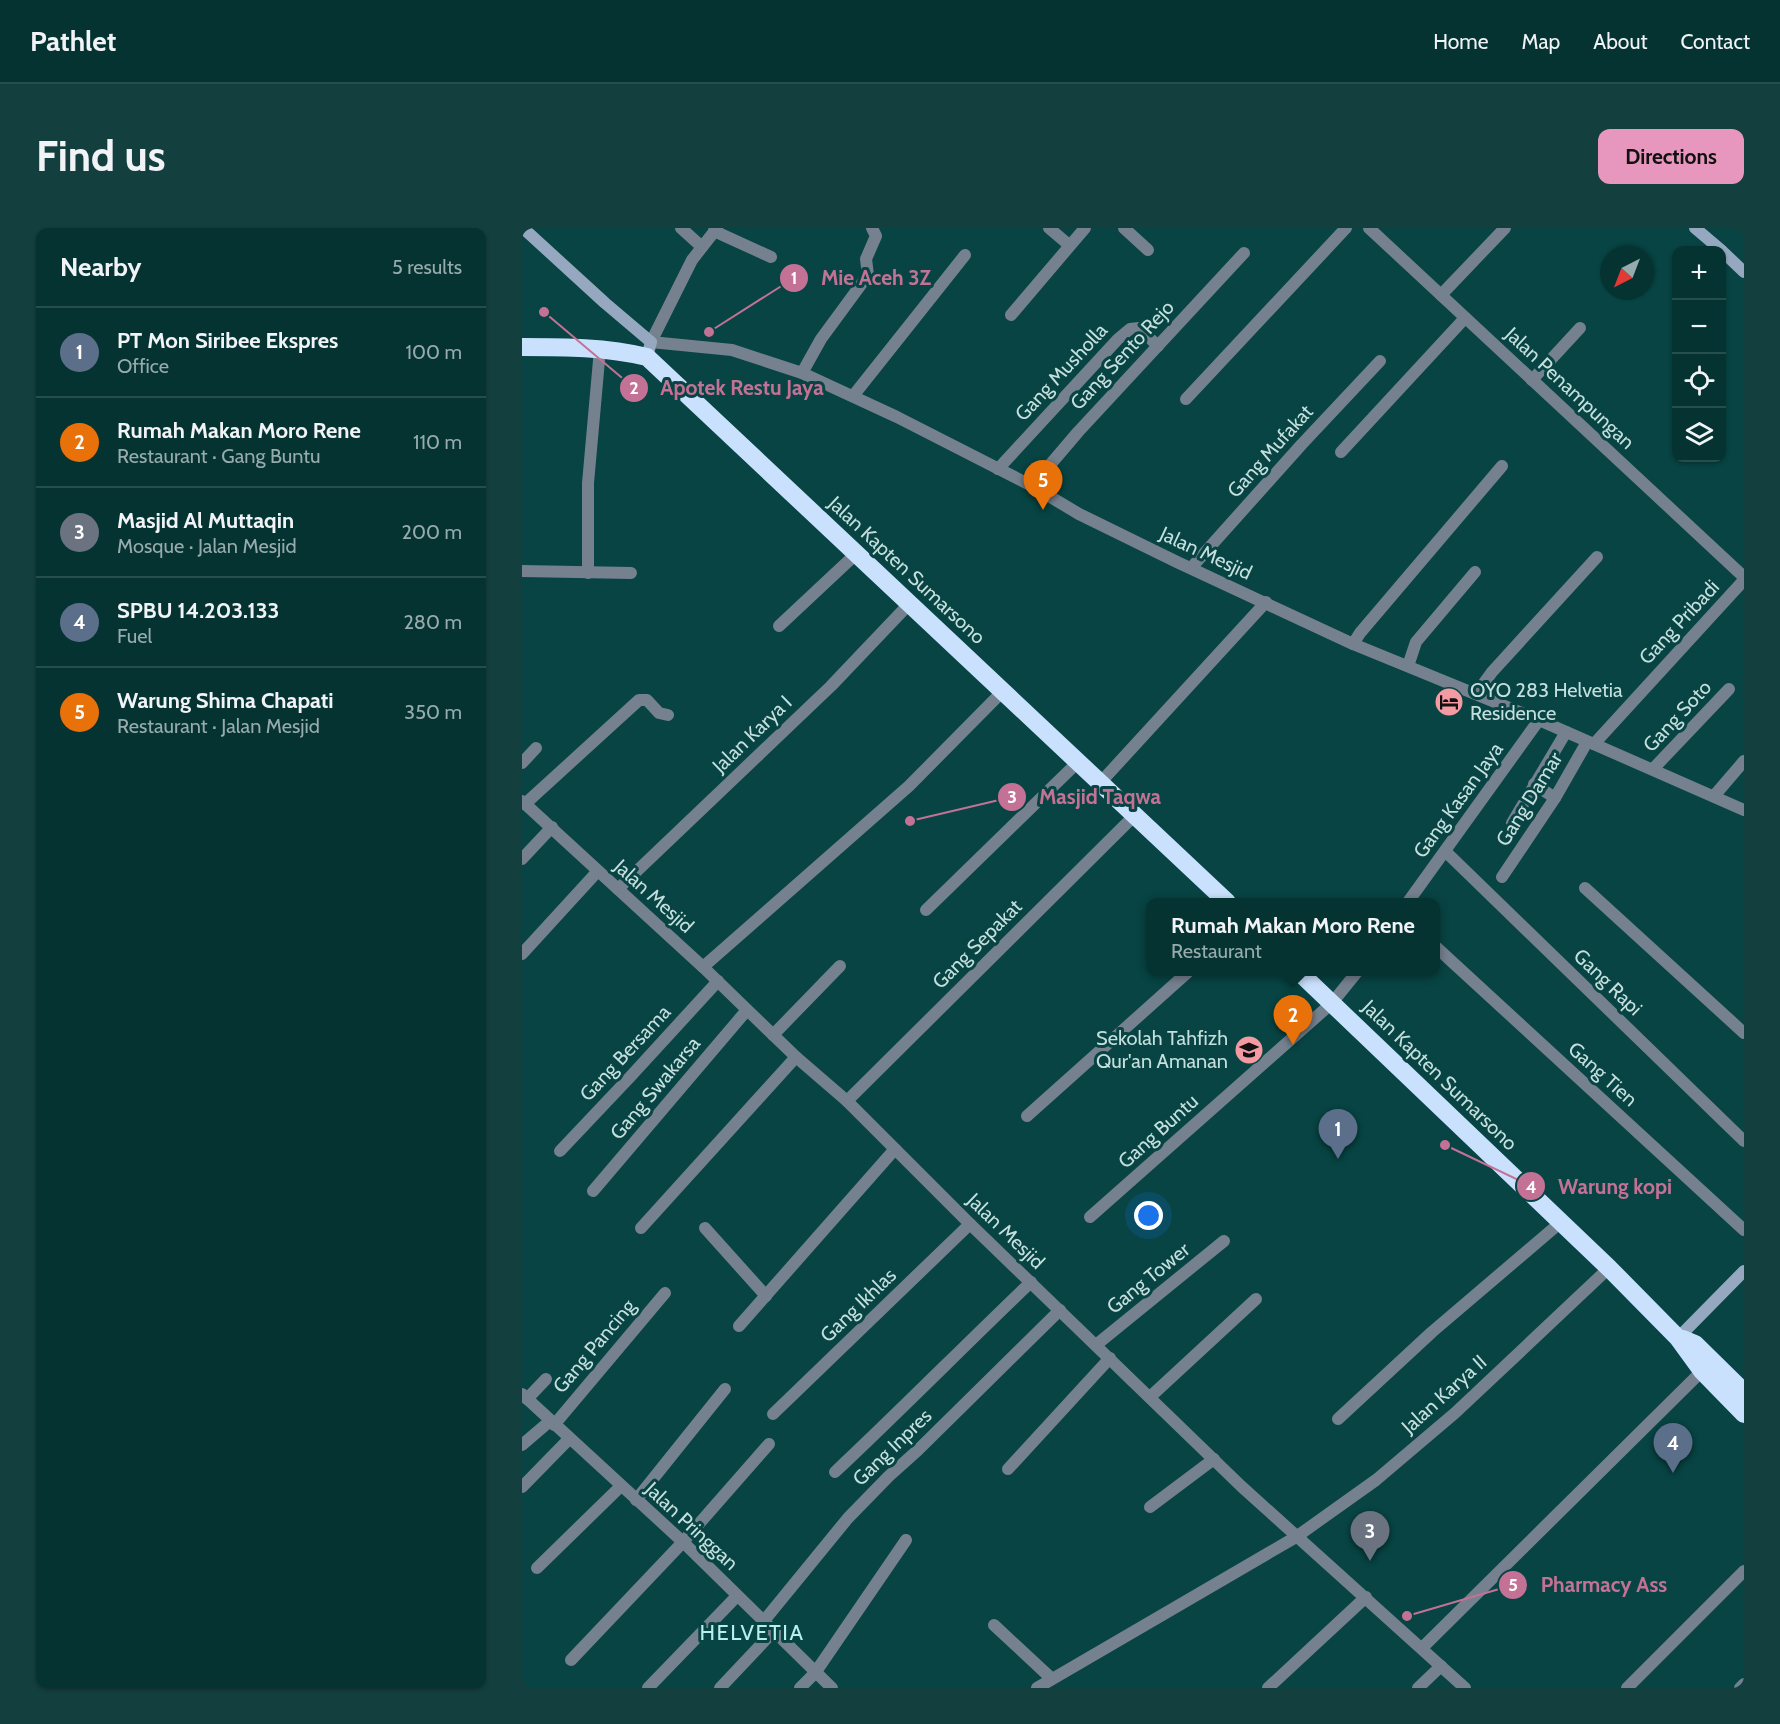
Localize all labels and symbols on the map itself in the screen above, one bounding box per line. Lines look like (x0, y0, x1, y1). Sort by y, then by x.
north arrow (1600, 246, 1654, 300)
callout: Mie Aceh 3Z (779, 258, 943, 297)
text: Mie Aceh 3Z (821, 265, 932, 290)
text: 1 (791, 267, 797, 289)
street label: Gang Sento Rejo (1065, 295, 1179, 415)
street label: Gang Musholla (1010, 318, 1112, 426)
street label: Jalan Penampungan (1500, 321, 1640, 454)
callout: Apotek Restu Jaya (619, 369, 836, 408)
text: Apotek Restu Jaya (660, 375, 824, 400)
text: 2 (629, 377, 639, 399)
street label: Gang Mufakat (1222, 400, 1318, 502)
pin: 5 (1024, 460, 1062, 510)
street label: Jalan Kapten Sumarsono (823, 490, 991, 649)
street label: Jalan Mesjid (1155, 521, 1256, 585)
street label: Gang Pribadi (1634, 575, 1724, 669)
street label: Gang Soto (1638, 675, 1716, 757)
place label: OYO 283 Helvetia Residence (1470, 678, 1623, 725)
hotel icon: OYO 283 Helvetia Residence (1433, 686, 1465, 718)
street label: Jalan Karya I (707, 690, 797, 778)
street label: Gang Kasan Jaya (1408, 737, 1508, 862)
street label: Gang Damar (1491, 747, 1568, 850)
callout: Masjid Taqwa (997, 777, 1173, 816)
text: Masjid Taqwa (1039, 784, 1162, 809)
text: 3 (1007, 786, 1017, 808)
street label: Jalan Mesjid (609, 853, 699, 938)
street label: Gang Sepakat (927, 894, 1027, 994)
street label: Gang Rapi (1569, 944, 1647, 1020)
street label: Jalan Kapten Sumarsono (1357, 994, 1522, 1155)
pin: 2 (1274, 996, 1312, 1045)
street label: Gang Bersama (575, 1000, 676, 1106)
place label: Sekolah Tahfizh Qur'an Amanan (1096, 1026, 1228, 1073)
street label: Gang Swakarsa (605, 1031, 705, 1144)
school or university icon: Sekolah Tahfizh Qur'an Amanan (1233, 1034, 1265, 1066)
street label: Gang Tien (1563, 1037, 1643, 1111)
street label: Gang Buntu (1113, 1089, 1203, 1173)
pin: 1 (1318, 1110, 1358, 1159)
callout: Warung kopi (1516, 1167, 1684, 1206)
text: Warung kopi (1558, 1174, 1672, 1199)
text: 4 (1525, 1176, 1537, 1198)
street label: Jalan Mesjid (961, 1187, 1050, 1274)
your location (1134, 1201, 1163, 1230)
street label: Gang Tower (1102, 1237, 1195, 1319)
street label: Gang Ikhlas (815, 1263, 901, 1347)
street label: Gang Pancing (548, 1293, 641, 1398)
street label: Jalan Karya II (1396, 1350, 1491, 1439)
street label: Gang Inpres (848, 1403, 936, 1491)
pin: 4 (1654, 1424, 1692, 1473)
street label: Jalan Pringgan (640, 1476, 743, 1575)
pin: 3 (1350, 1512, 1390, 1561)
callout: Pharmacy Ass (1498, 1565, 1679, 1604)
text: Pharmacy Ass (1541, 1572, 1667, 1597)
text: 5 (1508, 1574, 1518, 1596)
district label: HELVETIA (700, 1619, 805, 1646)

